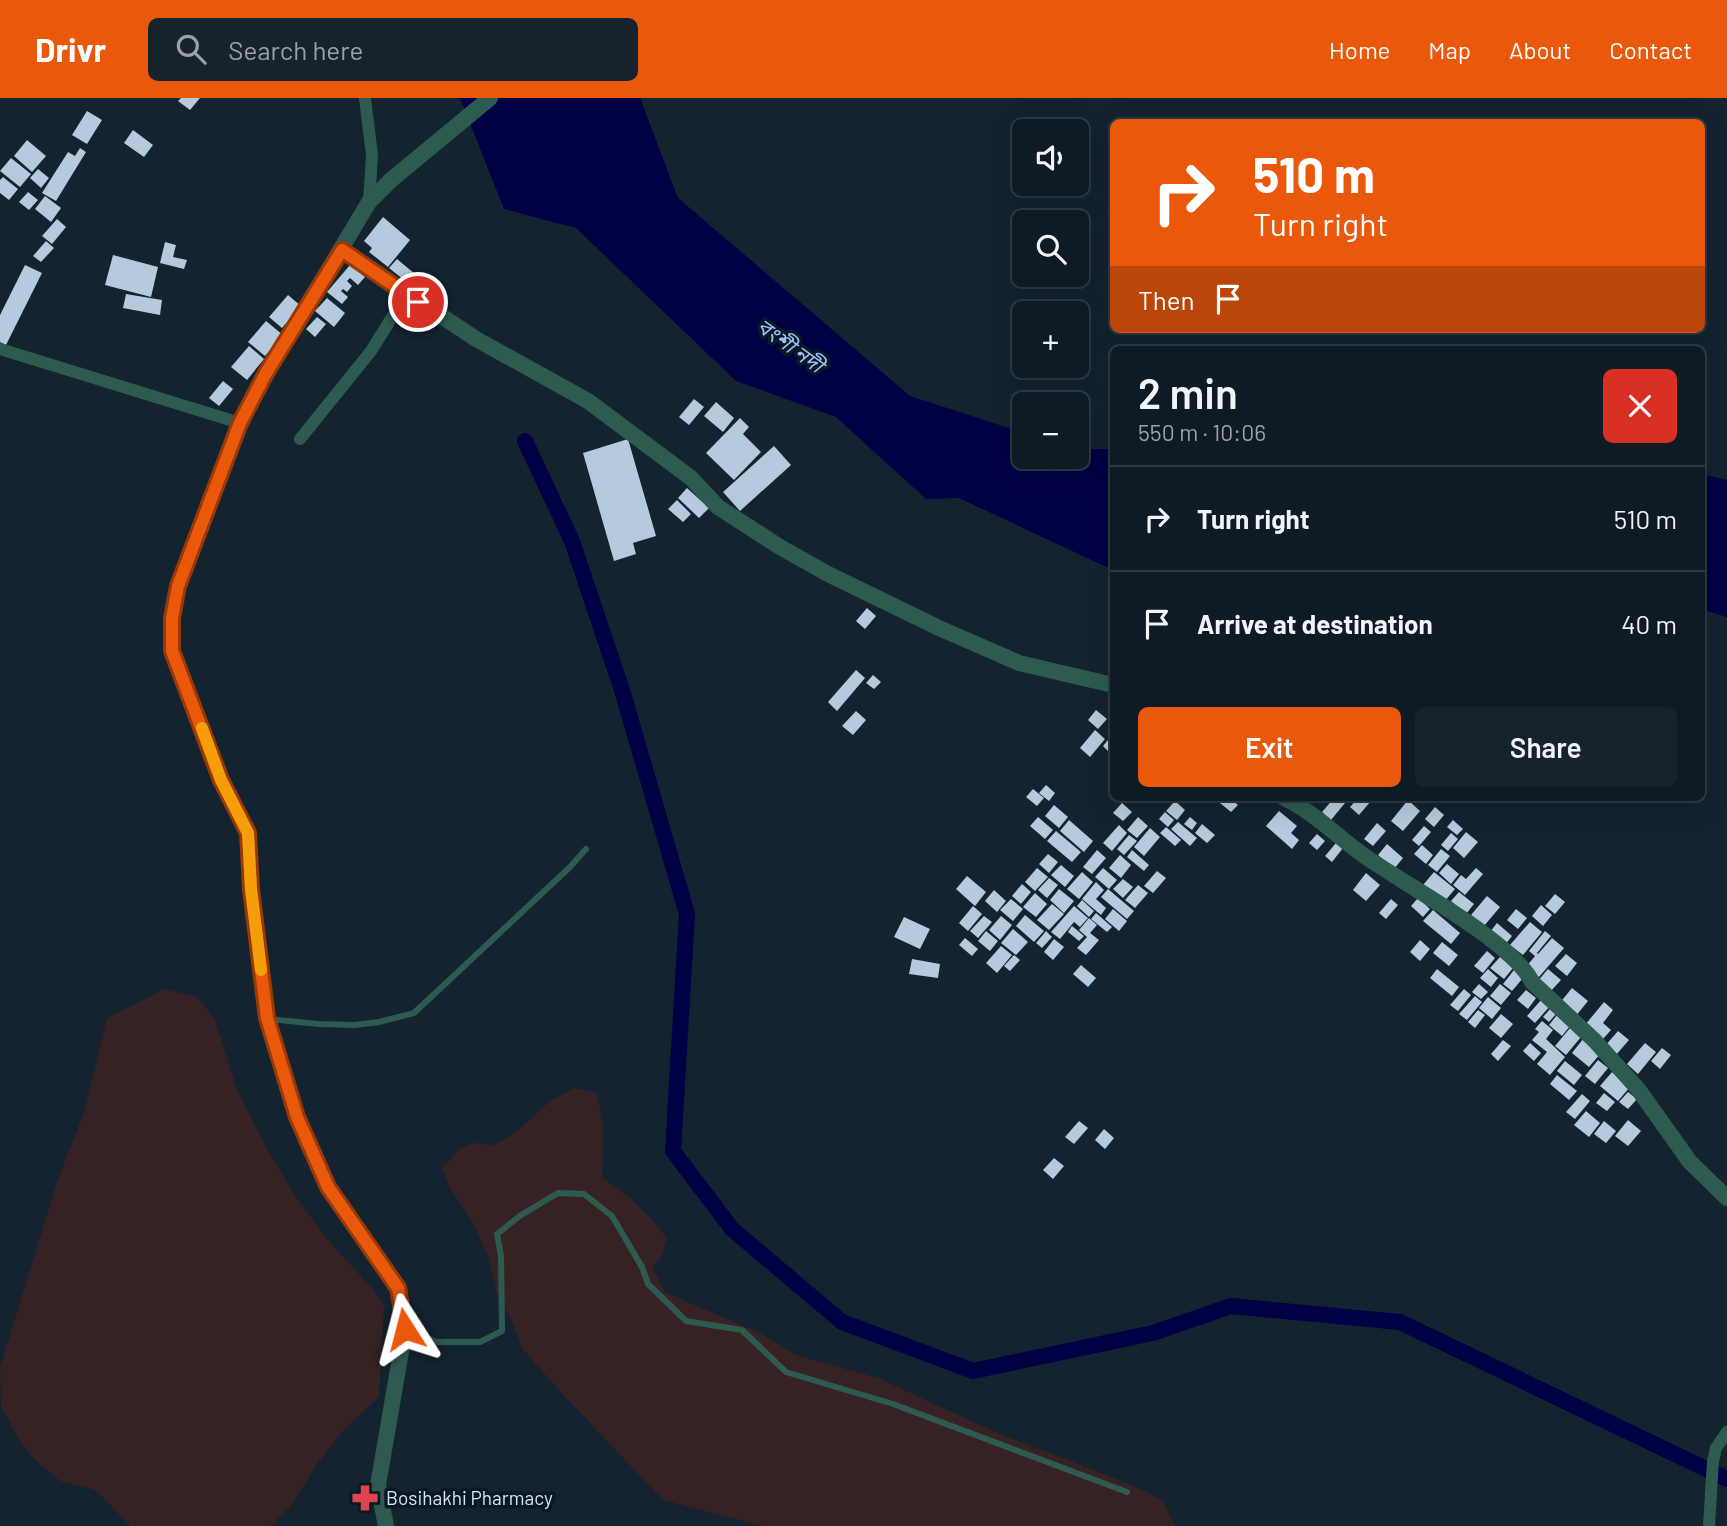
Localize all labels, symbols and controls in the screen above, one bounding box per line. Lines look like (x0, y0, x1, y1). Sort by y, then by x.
search box (148, 18, 638, 81)
text: Drivr (35, 29, 106, 69)
icon: search (172, 30, 210, 68)
text: Search here (228, 34, 363, 65)
text: Home (1329, 35, 1390, 64)
text: Map (1428, 35, 1471, 64)
text: About (1509, 35, 1571, 64)
text: Contact (1609, 35, 1692, 64)
map controls (1012, 119, 1089, 469)
button: sound (1012, 119, 1089, 196)
text: 510 m (1253, 144, 1375, 203)
icon: right (1138, 147, 1229, 238)
text: Turn right (1253, 204, 1388, 242)
button: search (1012, 210, 1089, 287)
pin (388, 272, 448, 332)
icon: arrive (1209, 280, 1247, 318)
icon: arrive (399, 283, 437, 321)
text: Then (1138, 284, 1195, 315)
button: + (1012, 301, 1089, 378)
water label: বংশী নদী (753, 312, 832, 380)
text: 2 min (1138, 367, 1238, 417)
button: close (1603, 369, 1677, 443)
button: − (1012, 392, 1089, 469)
text: 550 m · 10:06 (1138, 418, 1266, 446)
icon: right (1138, 500, 1176, 538)
text: Turn right (1197, 503, 1310, 534)
text: 510 m (1614, 503, 1677, 534)
icon: arrive (1138, 605, 1176, 643)
text: Arrive at destination (1197, 608, 1433, 639)
text: 40 m (1621, 608, 1677, 639)
button: Exit (1138, 707, 1401, 787)
button: Share (1415, 707, 1677, 787)
position arrow (368, 1292, 442, 1366)
pharmacy icon: Bosihakhi Pharmacy (350, 1483, 380, 1513)
place label: Bosihakhi Pharmacy (386, 1486, 553, 1509)

